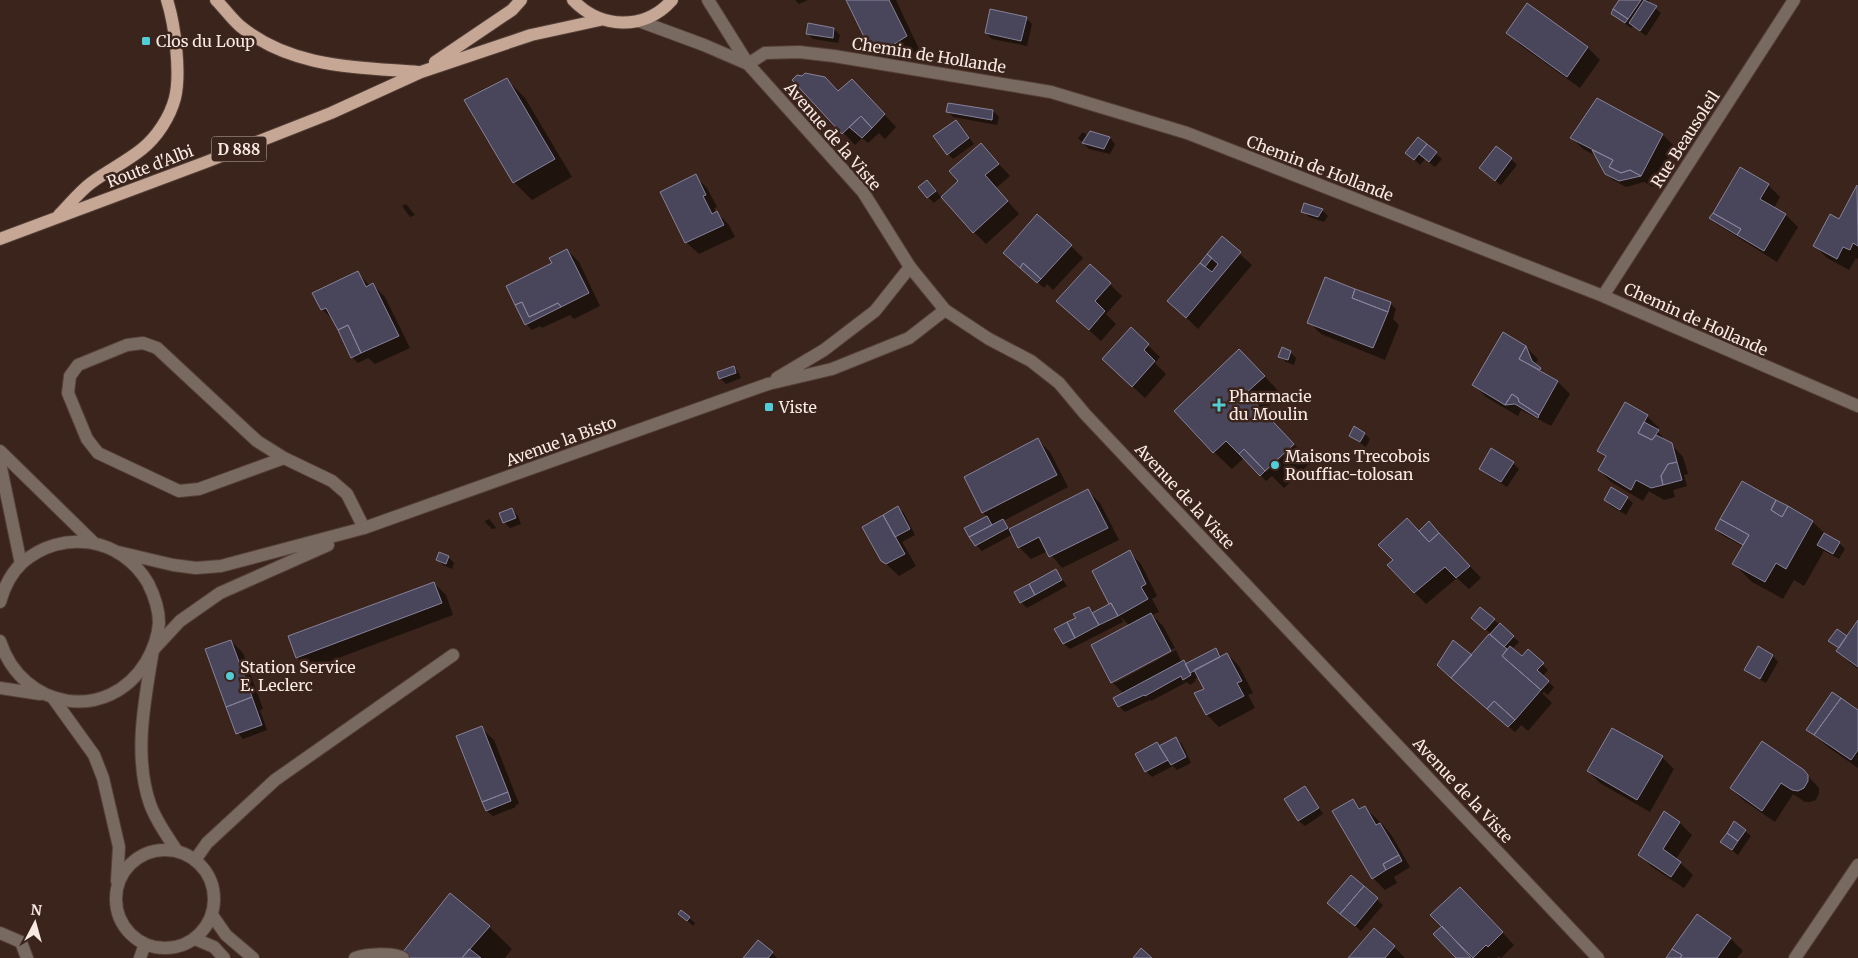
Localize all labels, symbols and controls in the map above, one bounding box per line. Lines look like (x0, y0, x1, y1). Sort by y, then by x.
place label: Clos du Loup (156, 31, 255, 51)
street label: Chemin de Hollande (851, 33, 1007, 77)
marker: Clos du Loup (140, 35, 152, 47)
street label: Avenue de la Viste (780, 77, 886, 194)
street label: Rue Beausoleil (1646, 87, 1724, 191)
street label: Chemin de Hollande (1244, 131, 1396, 205)
road number: D 888 (212, 136, 266, 162)
street label: Route d'Albi (104, 140, 196, 192)
street label: Chemin de Hollande (1621, 278, 1771, 360)
place label: Pharmacie du Moulin (1229, 386, 1312, 424)
place label: Viste (778, 397, 817, 417)
marker: Pharmacie du Moulin (1213, 399, 1225, 411)
marker: Viste (763, 401, 775, 413)
street label: Avenue la Bisto (502, 412, 619, 471)
street label: Avenue de la Viste (1130, 438, 1239, 553)
place label: Maisons Trecobois Rouffiac-tolosan (1285, 446, 1430, 484)
marker: Maisons Trecobois Rouffiac-tolosan (1269, 459, 1281, 471)
place label: Station Service E. Leclerc (240, 657, 356, 695)
marker: Station Service E. Leclerc (224, 670, 236, 682)
street label: Avenue de la Viste (1408, 732, 1517, 847)
north arrow (10, 898, 60, 948)
text: N (30, 901, 43, 920)

